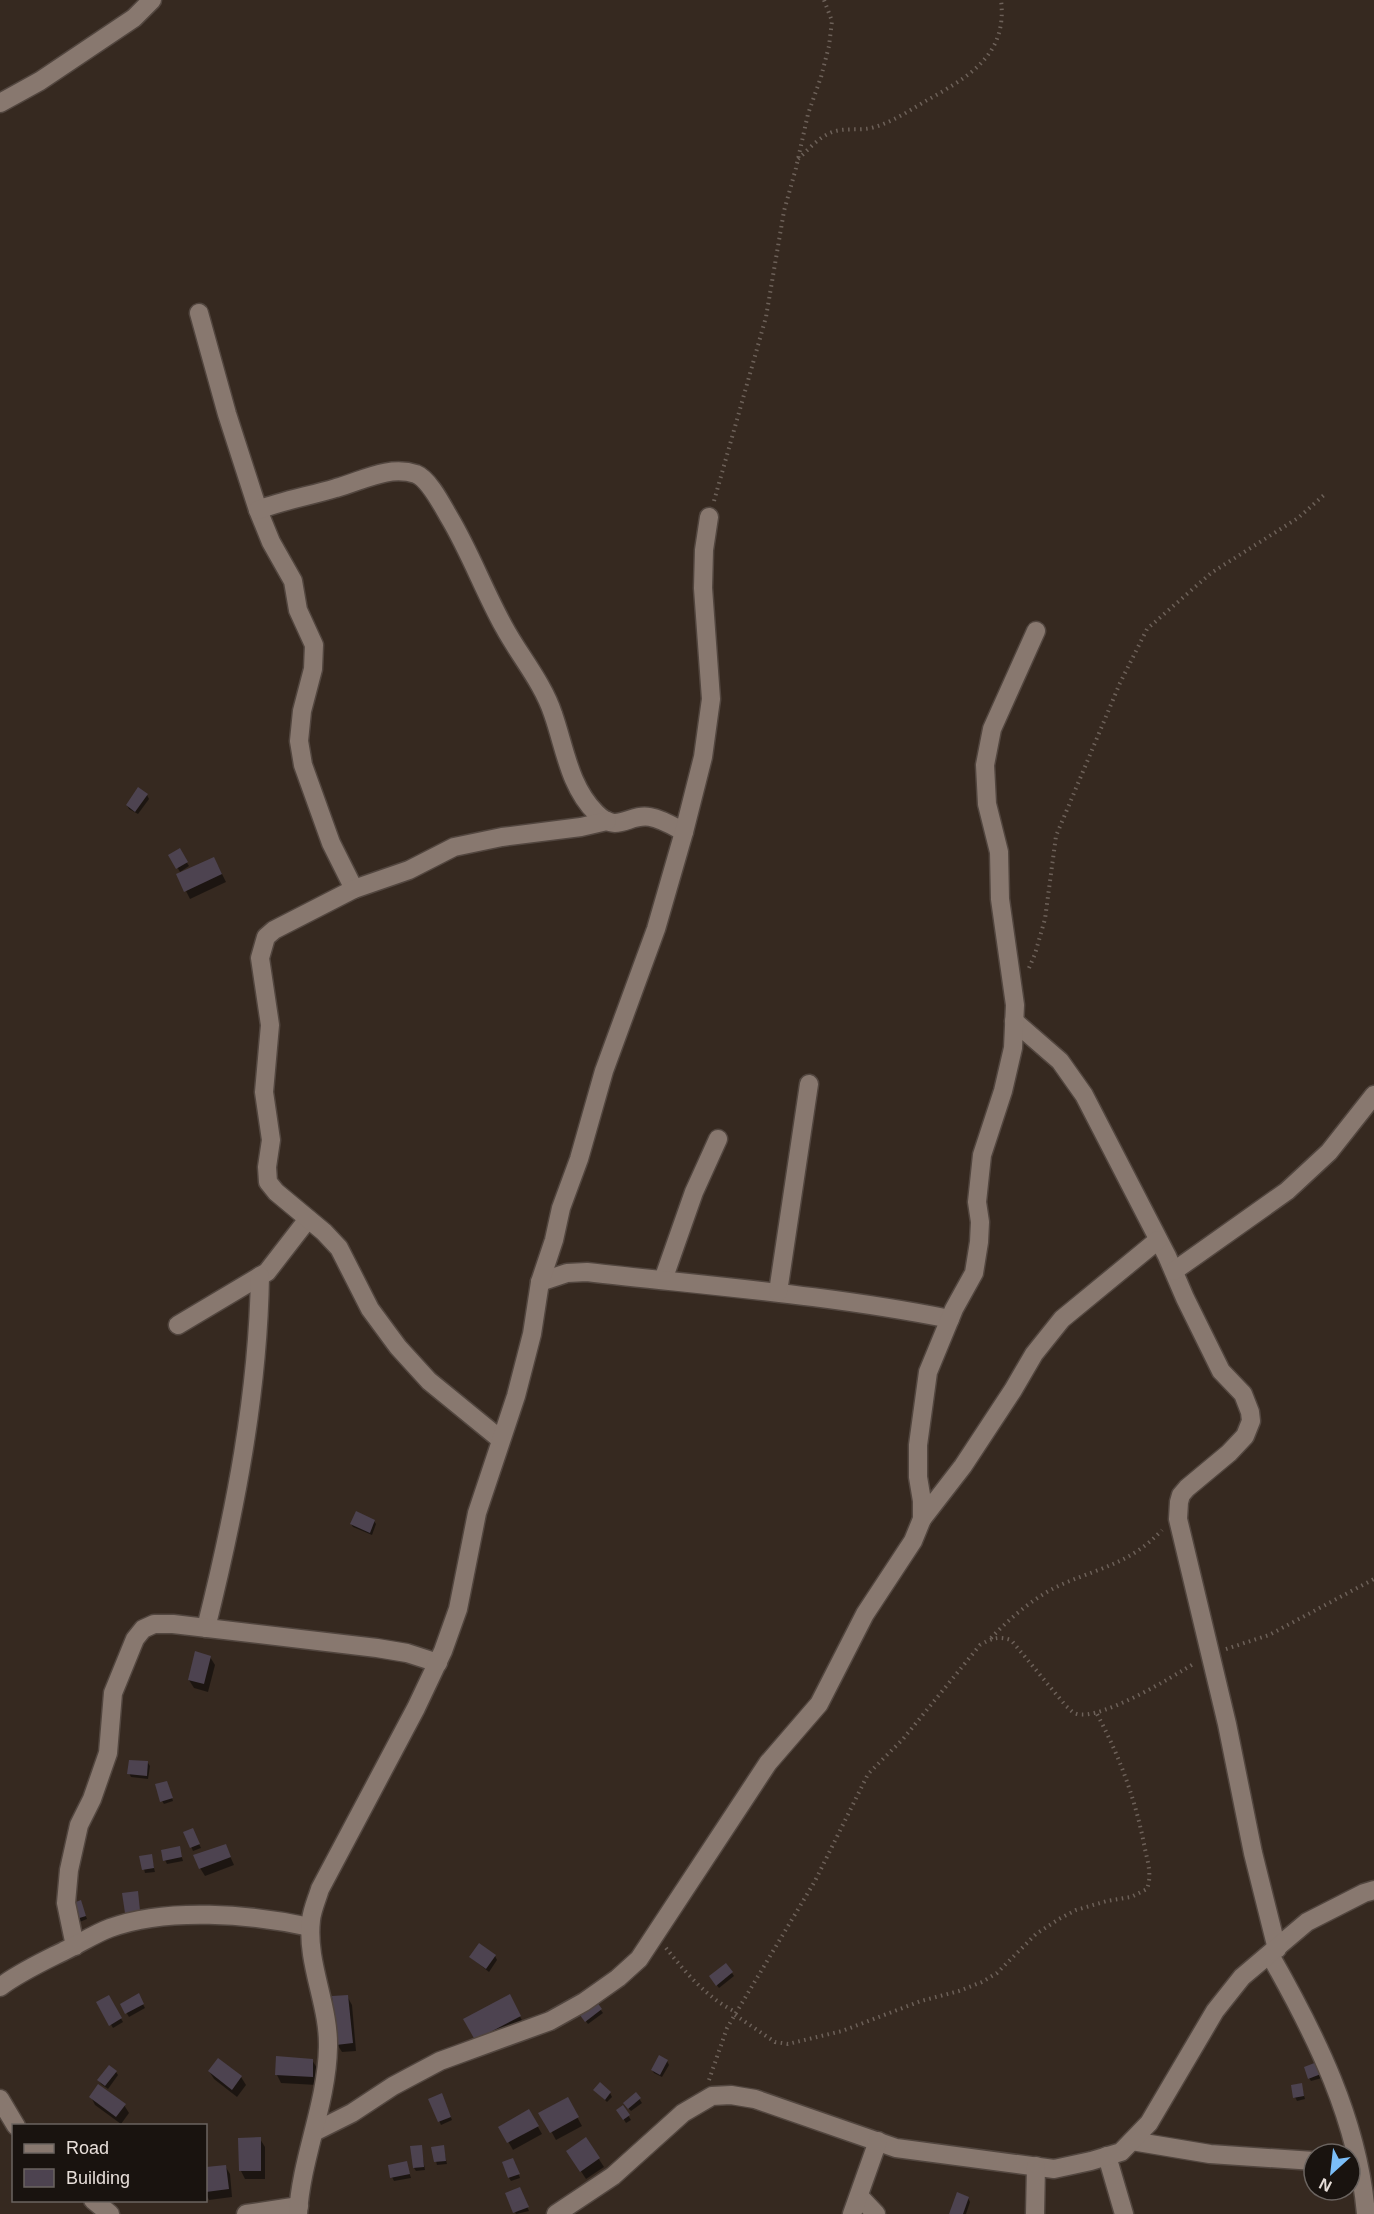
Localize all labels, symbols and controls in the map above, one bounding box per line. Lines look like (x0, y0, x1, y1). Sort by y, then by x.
legend (12, 2124, 207, 2202)
text: Road (66, 2138, 109, 2158)
north arrow (1302, 2142, 1362, 2202)
text: Building (66, 2168, 130, 2188)
text: N (1316, 2175, 1334, 2195)

